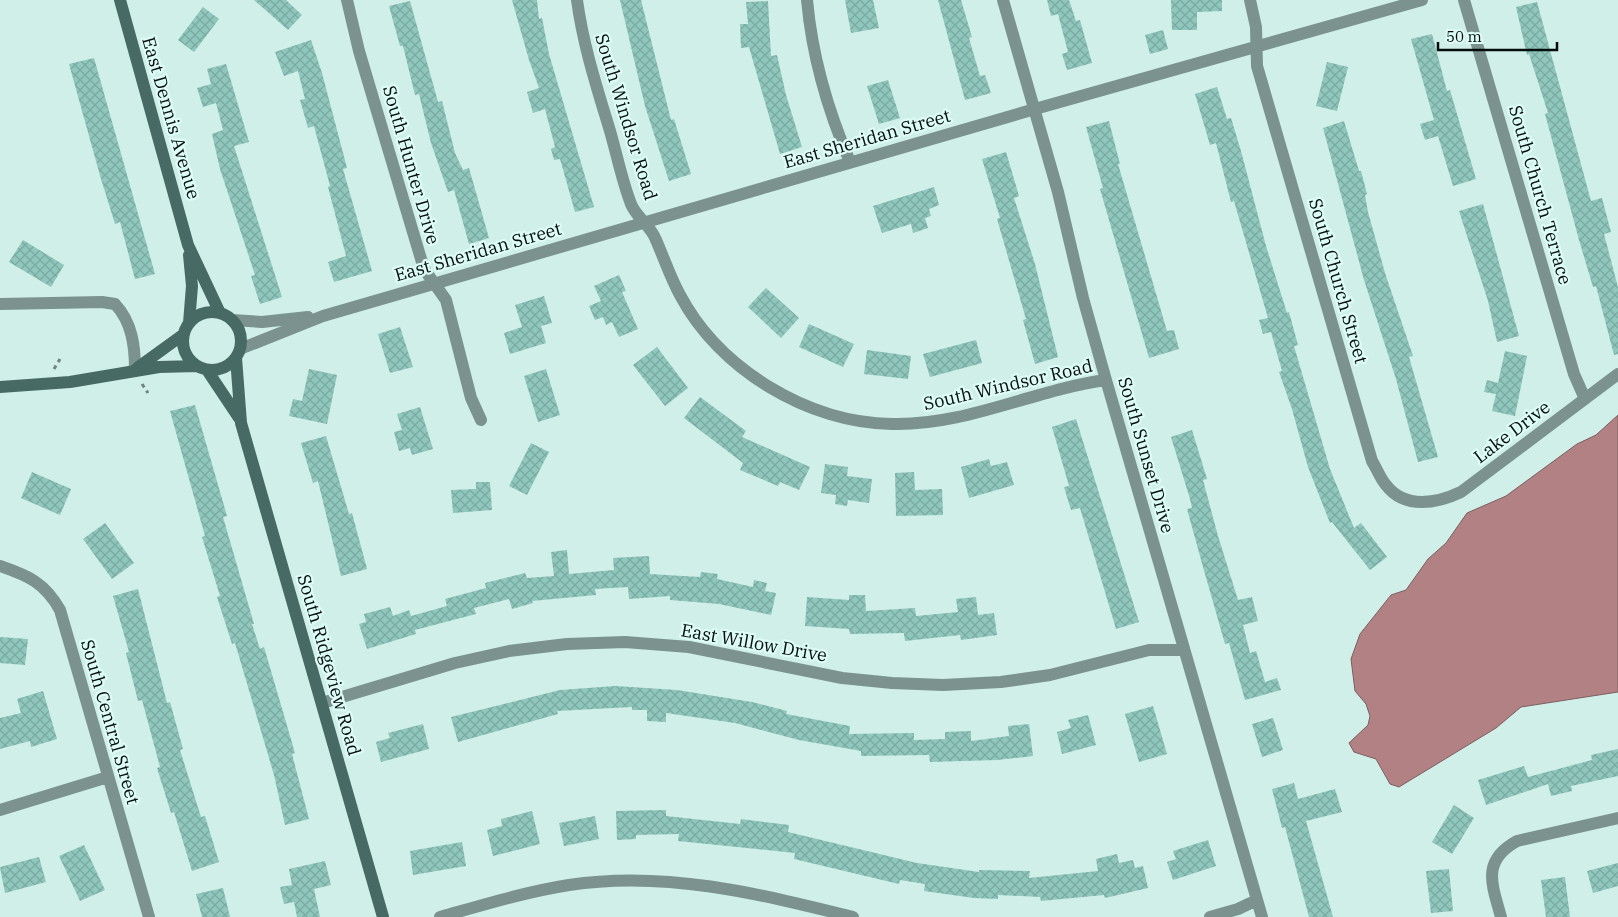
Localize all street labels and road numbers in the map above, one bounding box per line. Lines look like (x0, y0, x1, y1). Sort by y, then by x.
street label: South Windsor Road (590, 31, 663, 203)
street label: East Dennis Avenue (137, 34, 206, 202)
street label: South Hunter Drive (378, 83, 445, 247)
street label: South Church Terrace (1504, 103, 1577, 287)
street label: East Sheridan Street (781, 104, 953, 173)
street label: South Church Street (1304, 196, 1373, 366)
street label: East Sheridan Street (392, 217, 564, 286)
street label: South Windsor Road (921, 354, 1095, 415)
street label: South Sunset Drive (1113, 374, 1180, 536)
street label: Lake Drive (1469, 395, 1555, 468)
street label: South Ridgeview Road (293, 571, 366, 758)
street label: East Willow Drive (679, 618, 829, 667)
street label: South Central Street (76, 637, 145, 807)

